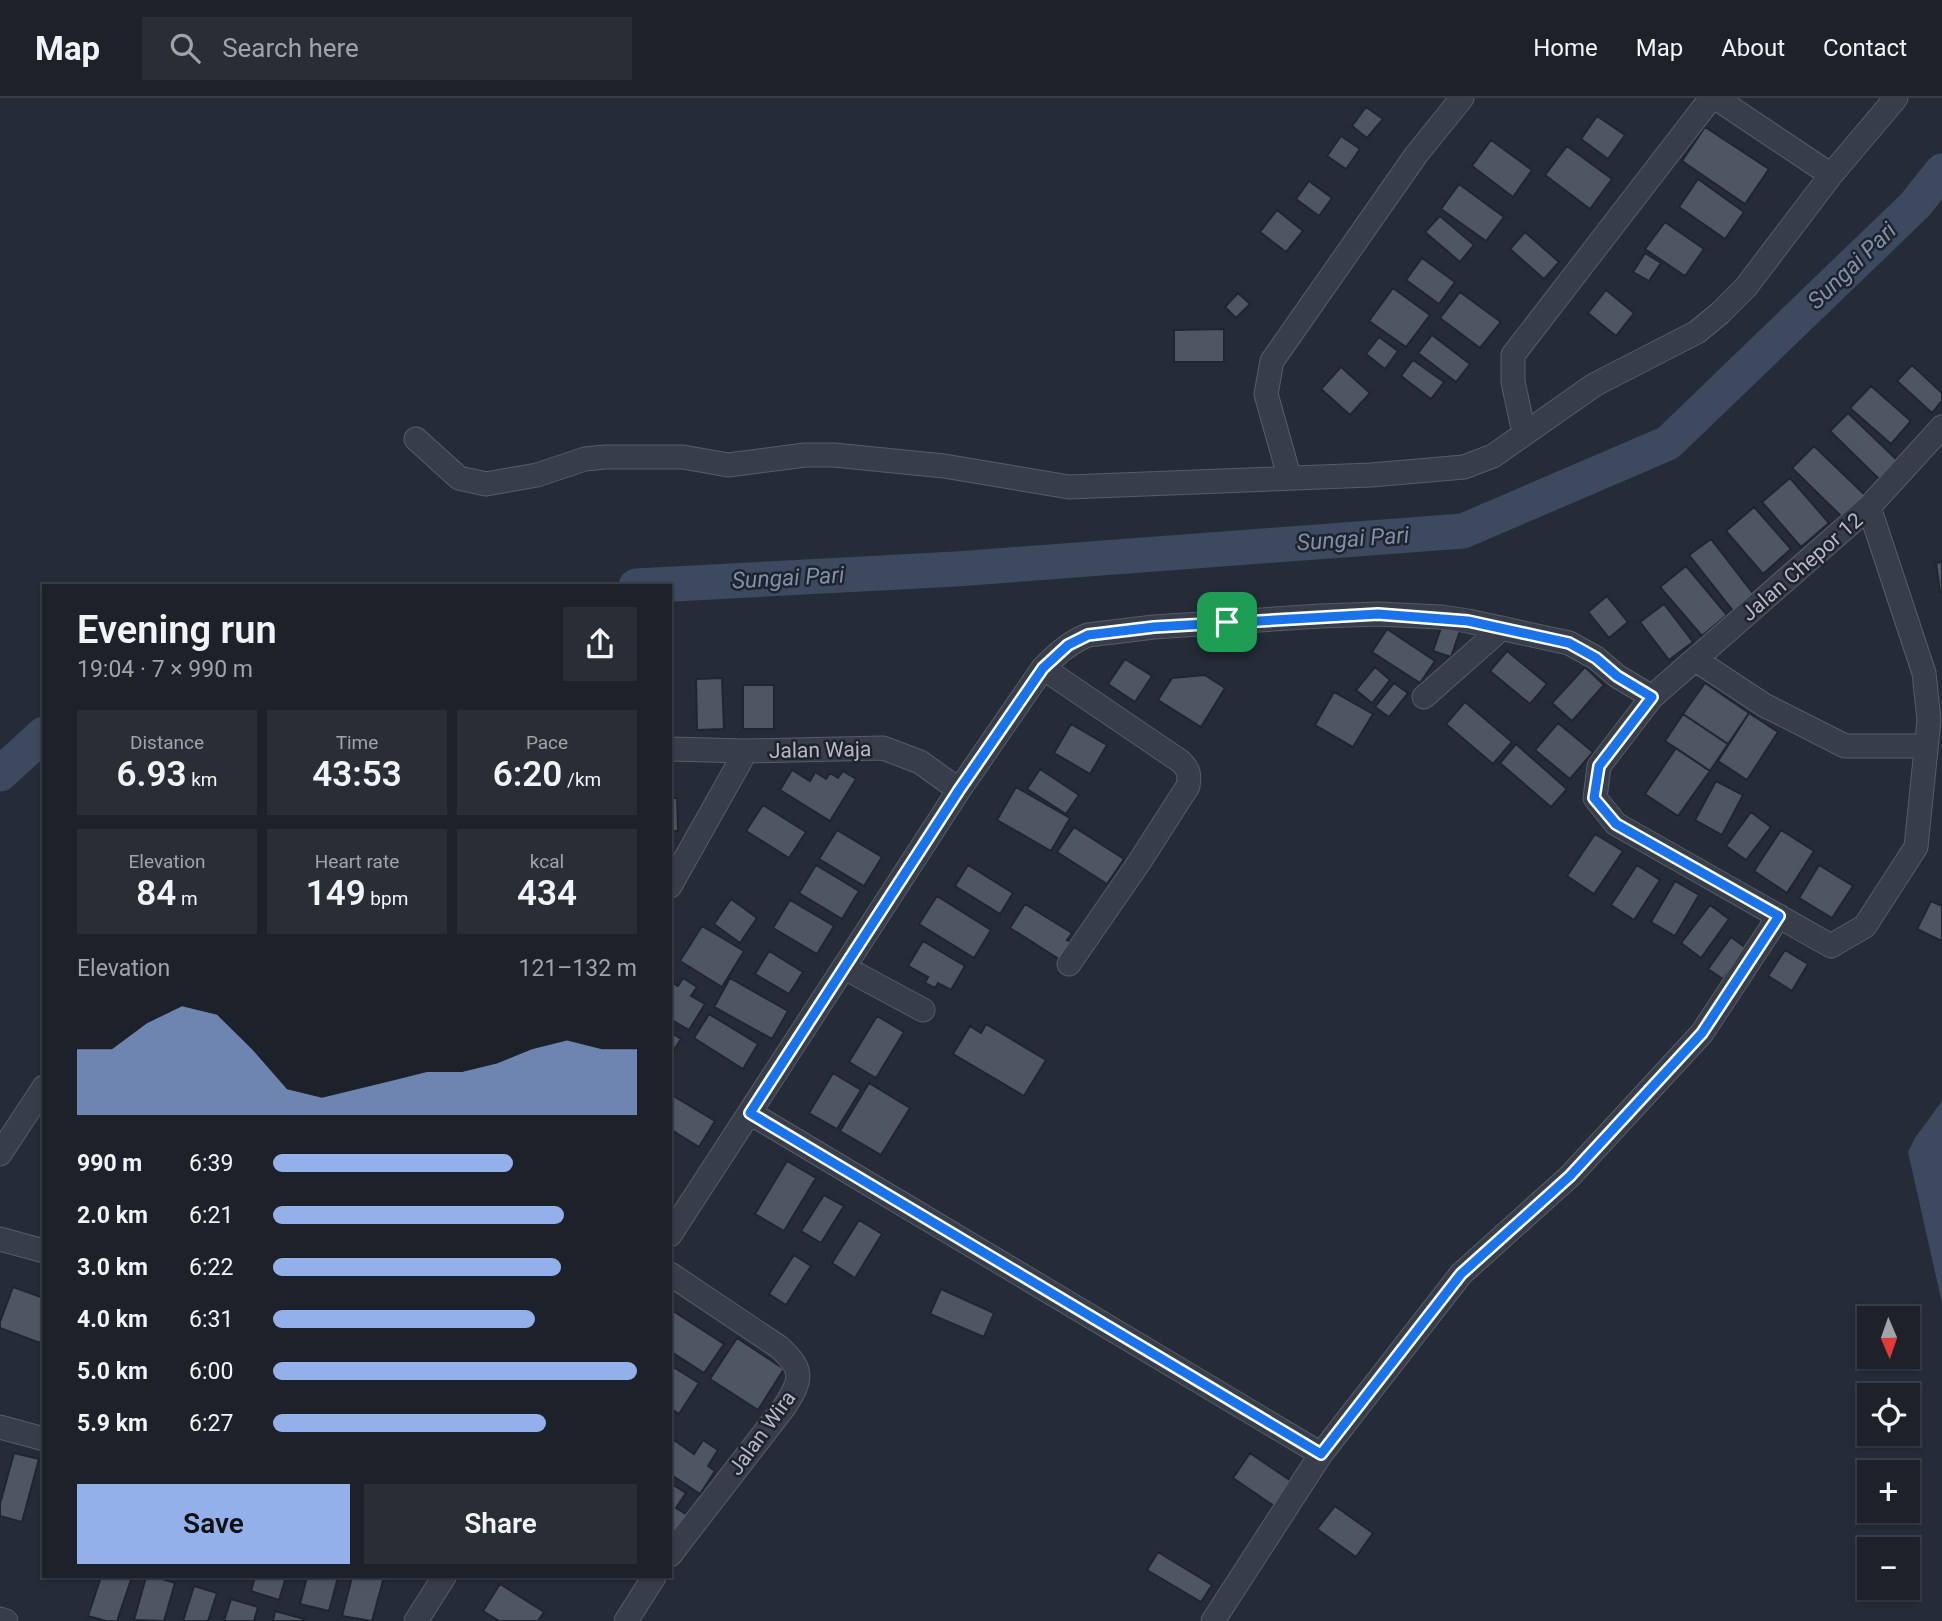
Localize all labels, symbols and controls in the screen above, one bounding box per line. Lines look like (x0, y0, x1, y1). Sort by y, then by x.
search box (142, 17, 632, 80)
text: Map (35, 29, 100, 68)
icon: search (166, 29, 204, 67)
text: Search here (222, 33, 359, 63)
text: Home (1533, 34, 1598, 62)
text: Map (1636, 34, 1683, 62)
text: About (1721, 34, 1785, 62)
text: Contact (1823, 34, 1907, 62)
water label: Sungai Pari (1802, 217, 1902, 315)
street label: Jalan Chepor 12 (1737, 508, 1868, 626)
water label: Sungai Pari (1296, 522, 1411, 556)
water label: Sungai Pari (731, 562, 846, 594)
pin (1197, 592, 1257, 652)
icon: arrive (1208, 603, 1246, 641)
button: share (563, 607, 637, 681)
text: Evening run (77, 608, 277, 652)
text: 19:04 · 7 × 990 m (77, 656, 253, 683)
text: Distance (130, 731, 204, 754)
text: Time (336, 731, 378, 754)
text: Pace (526, 731, 568, 754)
street label: Jalan Waja (769, 737, 871, 763)
text: 6.93 (117, 754, 186, 795)
text: 43:53 (312, 754, 402, 795)
text: 6:20 (493, 754, 562, 795)
text: km (186, 768, 217, 791)
text: /km (562, 768, 601, 791)
text: Elevation (129, 850, 205, 873)
text: Heart rate (315, 850, 399, 873)
text: kcal (530, 850, 564, 873)
text: 84 (136, 873, 176, 914)
text: 149 (306, 873, 366, 914)
text: 434 (517, 873, 577, 914)
text: m (176, 887, 198, 910)
text: bpm (366, 887, 408, 910)
text: Elevation (77, 955, 170, 982)
text: 121–132 m (518, 955, 637, 982)
text: 990 m (77, 1150, 142, 1177)
text: 6:39 (189, 1150, 233, 1177)
text: 2.0 km (77, 1202, 148, 1229)
text: 6:21 (189, 1202, 233, 1229)
text: 3.0 km (77, 1254, 148, 1281)
text: 6:22 (189, 1254, 233, 1281)
text: 4.0 km (77, 1306, 148, 1333)
text: 6:31 (189, 1306, 233, 1333)
north arrow (1857, 1306, 1920, 1368)
map controls (1857, 1306, 1920, 1600)
text: 5.0 km (77, 1358, 148, 1385)
text: 6:00 (189, 1358, 233, 1385)
button: locate (1857, 1383, 1920, 1446)
street label: Jalan Wira (723, 1386, 801, 1480)
text: 5.9 km (77, 1410, 148, 1437)
text: 6:27 (189, 1410, 233, 1437)
button: + (1857, 1460, 1920, 1523)
button: Save (77, 1484, 350, 1564)
button: Share (364, 1484, 637, 1564)
button: − (1857, 1537, 1920, 1600)

